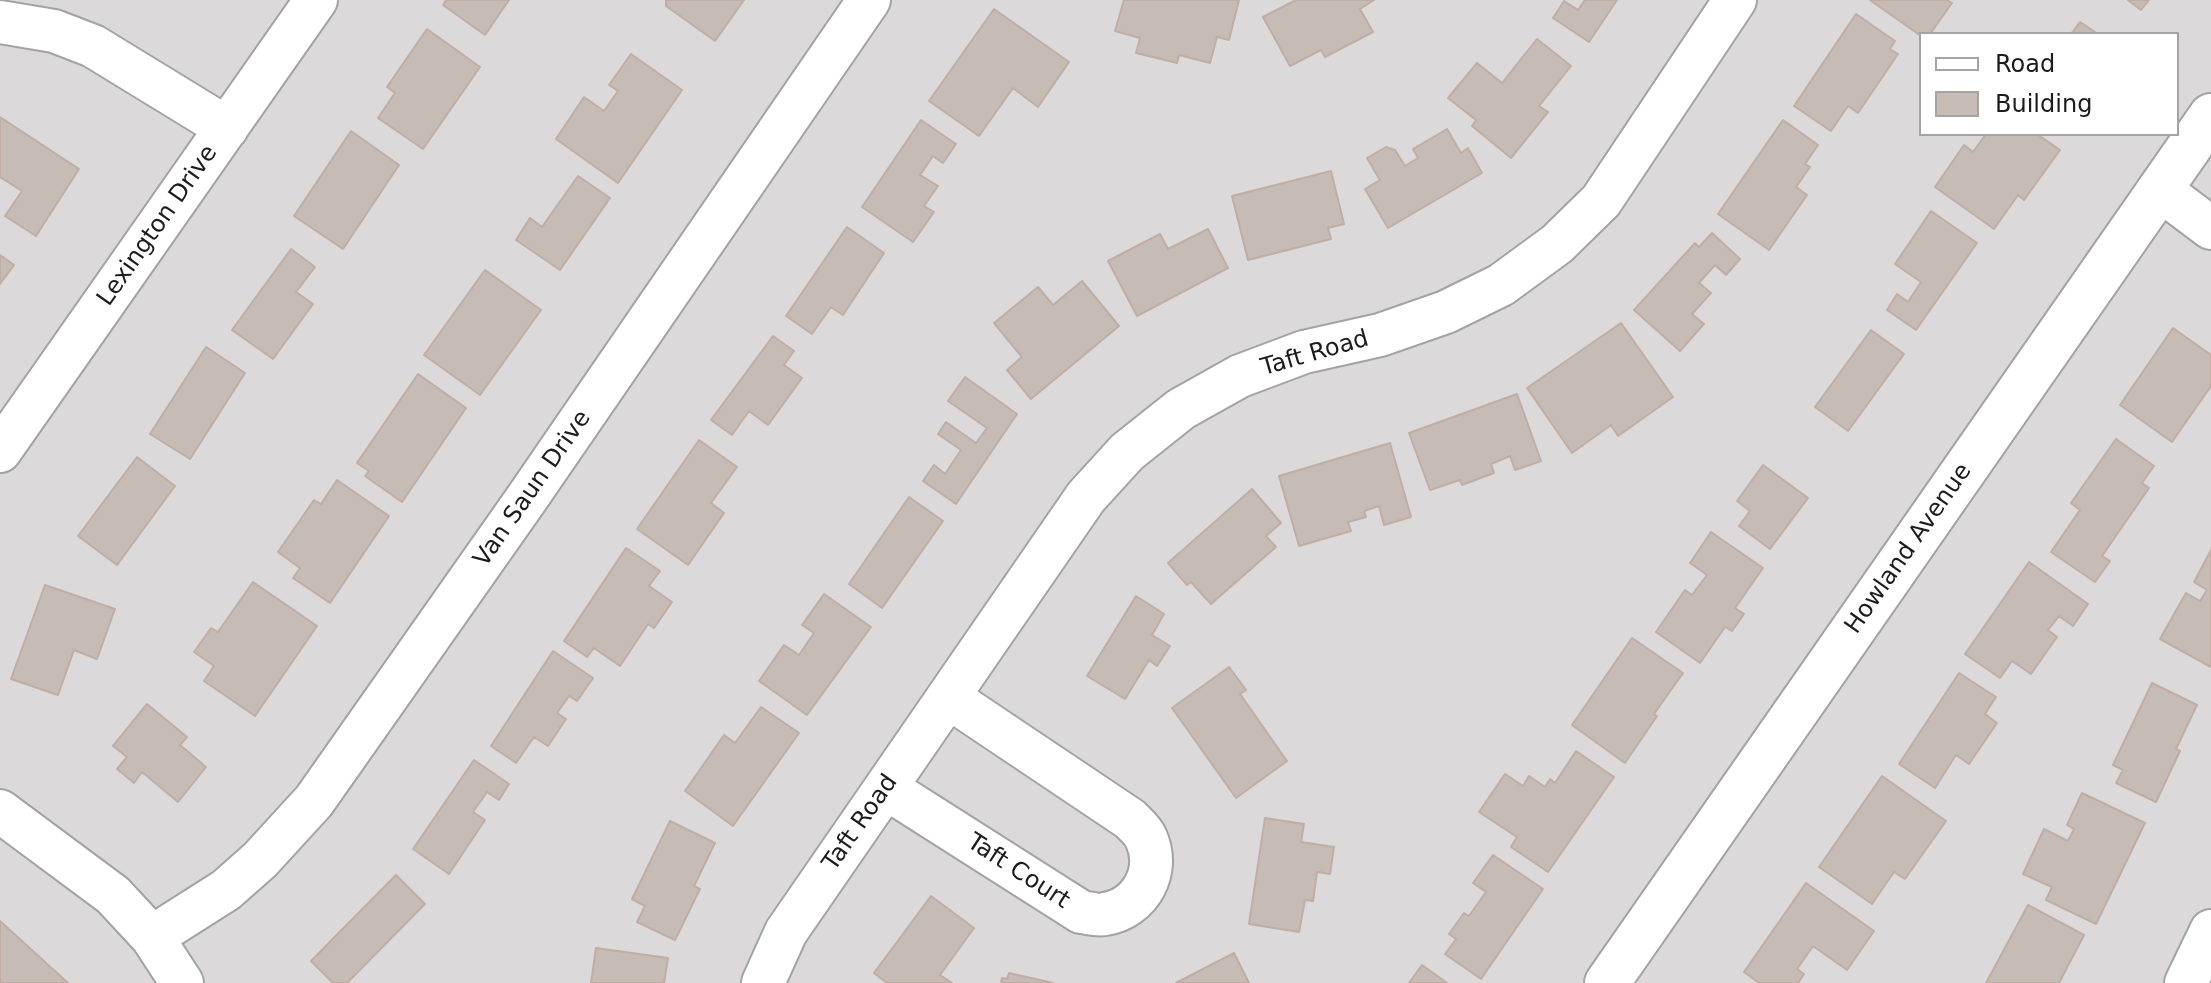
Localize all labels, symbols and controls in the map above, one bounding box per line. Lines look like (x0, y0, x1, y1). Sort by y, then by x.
legend (1919, 32, 2179, 136)
text: Road (1995, 50, 2055, 78)
text: Building (1995, 90, 2092, 118)
street label: Lexington Drive (92, 140, 224, 312)
street label: Taft Road (1258, 325, 1372, 383)
street label: Van Saun Drive (468, 405, 598, 573)
street label: Howland Avenue (1840, 458, 1978, 640)
street label: Taft Road (817, 769, 905, 877)
street label: Taft Court (961, 828, 1075, 916)

